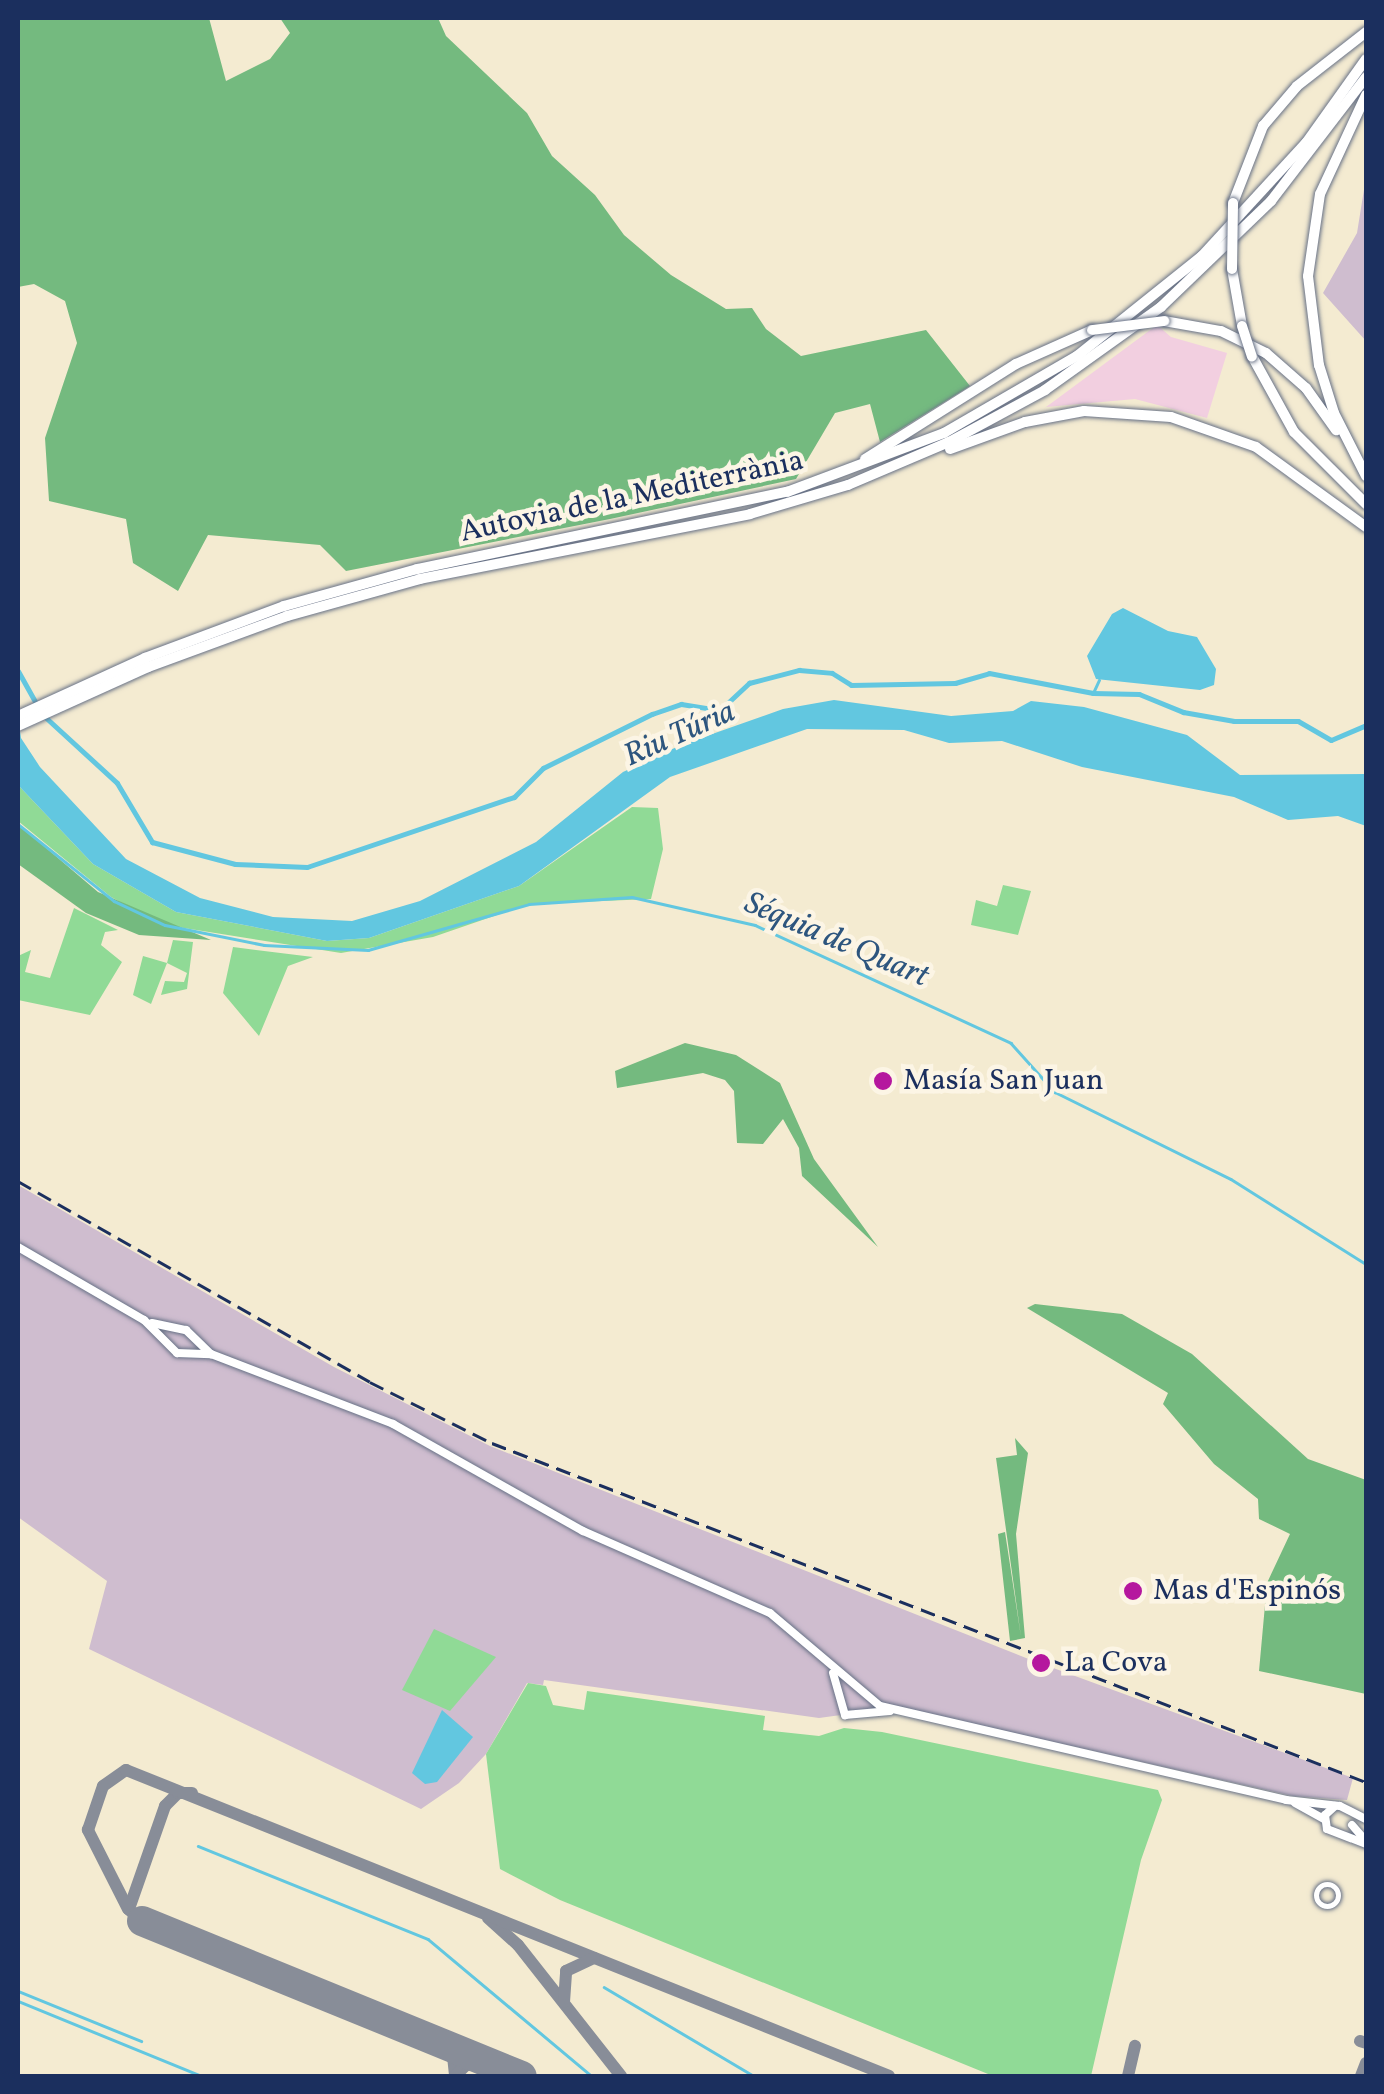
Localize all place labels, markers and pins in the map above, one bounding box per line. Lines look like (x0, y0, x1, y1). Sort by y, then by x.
place label: Masía San Juan (903, 1063, 1104, 1099)
marker: Masía San Juan (872, 1070, 894, 1092)
place label: Mas d'Espinós (1153, 1573, 1341, 1609)
marker: Mas d'Espinós (1122, 1580, 1144, 1602)
place label: La Cova (1064, 1645, 1168, 1681)
marker: La Cova (1028, 1650, 1054, 1676)

